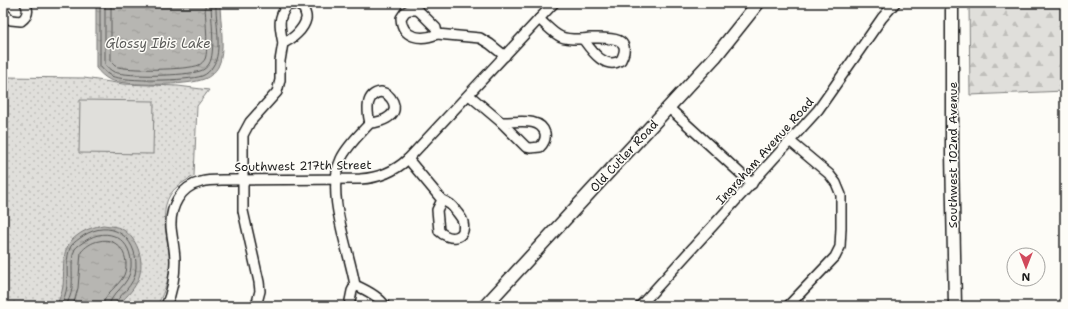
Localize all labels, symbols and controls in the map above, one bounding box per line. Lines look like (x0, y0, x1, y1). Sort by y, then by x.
water label: Glossy Ibis Lake (105, 35, 211, 52)
street label: Southwest 102nd Avenue (945, 82, 961, 228)
street label: Ingraham Avenue Road (713, 94, 818, 208)
street label: Old Cutler Road (586, 116, 662, 195)
street label: Southwest 217th Street (234, 157, 372, 175)
north arrow (1006, 247, 1046, 287)
text: N (1021, 269, 1030, 284)

